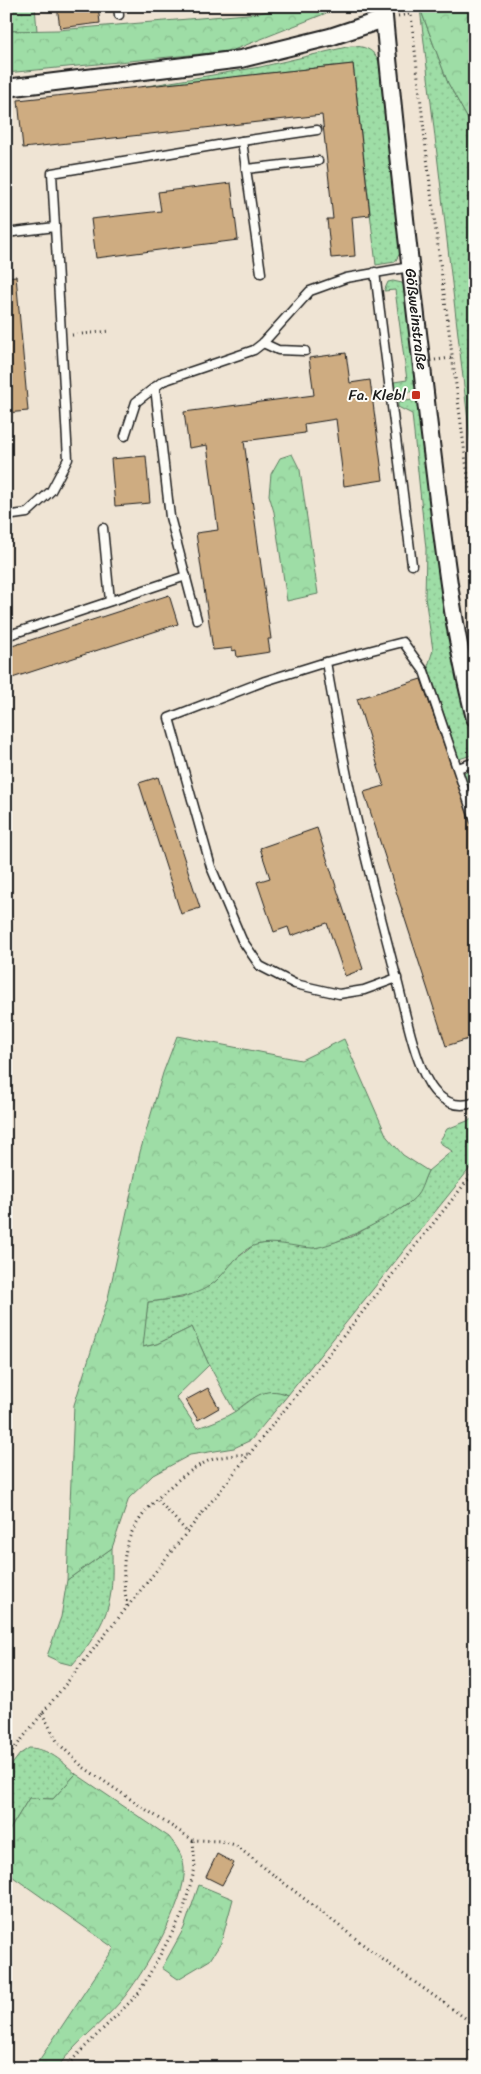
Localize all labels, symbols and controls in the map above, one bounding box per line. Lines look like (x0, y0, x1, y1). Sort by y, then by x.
street label: Gößweinstraße (398, 267, 435, 372)
place label: Fa. Klebl (348, 382, 407, 408)
marker: Fa. Klebl (410, 389, 422, 401)

